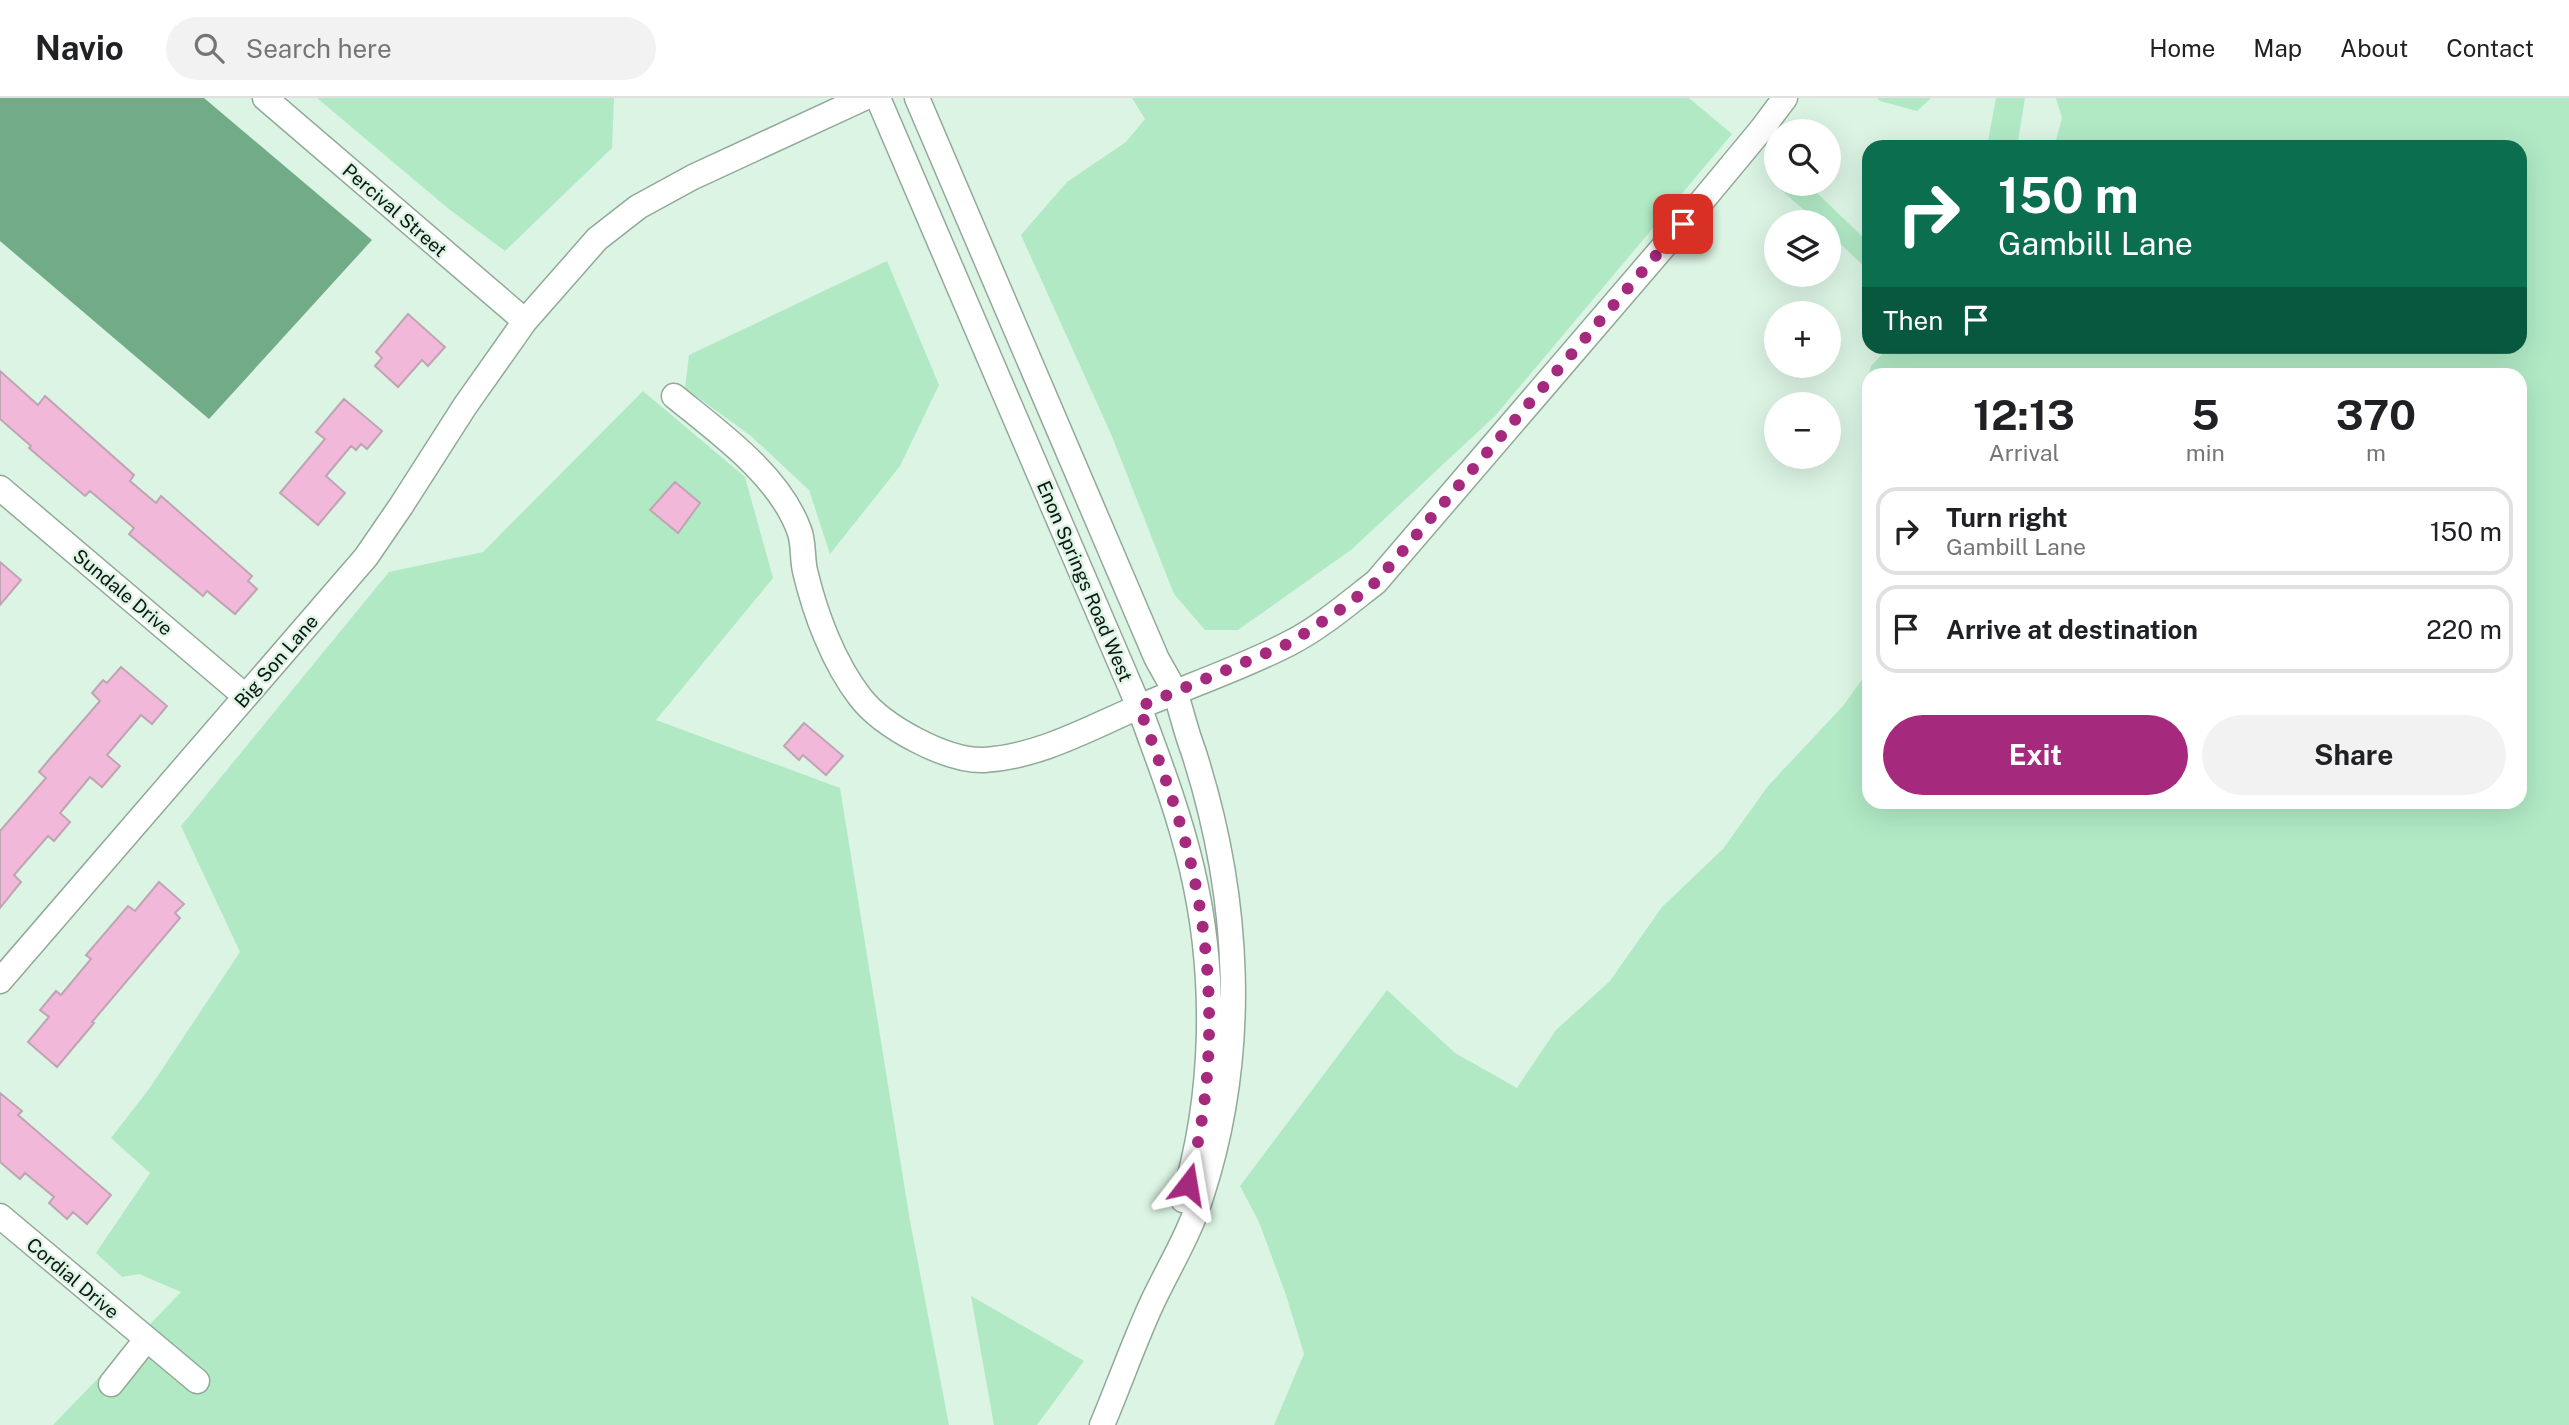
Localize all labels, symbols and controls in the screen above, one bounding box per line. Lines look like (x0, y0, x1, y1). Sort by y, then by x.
search box (166, 17, 656, 80)
text: Navio (35, 29, 124, 67)
icon: search (190, 29, 228, 67)
text: Search here (246, 33, 392, 64)
text: Home (2149, 34, 2215, 62)
text: Map (2253, 34, 2302, 62)
text: About (2340, 34, 2408, 62)
text: Contact (2446, 34, 2534, 62)
map controls (1764, 119, 1841, 469)
button: search (1764, 119, 1841, 196)
street label: Percival Street (338, 159, 452, 261)
text: 150 m (1998, 166, 2139, 224)
icon: right (1883, 168, 1974, 259)
pin (1653, 194, 1713, 254)
icon: arrive (1664, 205, 1702, 243)
button: layers (1764, 210, 1841, 287)
text: Gambill Lane (1998, 225, 2193, 262)
button: + (1764, 301, 1841, 378)
icon: arrive (1957, 301, 1995, 339)
text: Then (1883, 305, 1943, 336)
text: 12:13 (1973, 390, 2075, 439)
text: 5 (2191, 390, 2220, 439)
text: 370 (2336, 390, 2416, 439)
button: − (1764, 392, 1841, 469)
text: Arrival (1988, 439, 2059, 466)
text: min (2186, 439, 2225, 466)
text: m (2366, 439, 2386, 466)
street label: Enon Springs Road West (1033, 477, 1137, 685)
text: Turn right (1946, 502, 2068, 533)
icon: right (1887, 512, 1925, 550)
text: 150 m (2430, 516, 2502, 547)
text: Gambill Lane (1946, 533, 2086, 560)
street label: Sundale Drive (69, 544, 177, 640)
street label: Big Son Lane (230, 610, 322, 712)
icon: arrive (1887, 610, 1925, 648)
text: Arrive at destination (1946, 614, 2198, 645)
text: 220 m (2426, 614, 2502, 645)
button: Exit (1883, 715, 2188, 795)
button: Share (2202, 715, 2506, 795)
position arrow (1151, 1147, 1225, 1221)
street label: Cordial Drive (22, 1233, 124, 1323)

